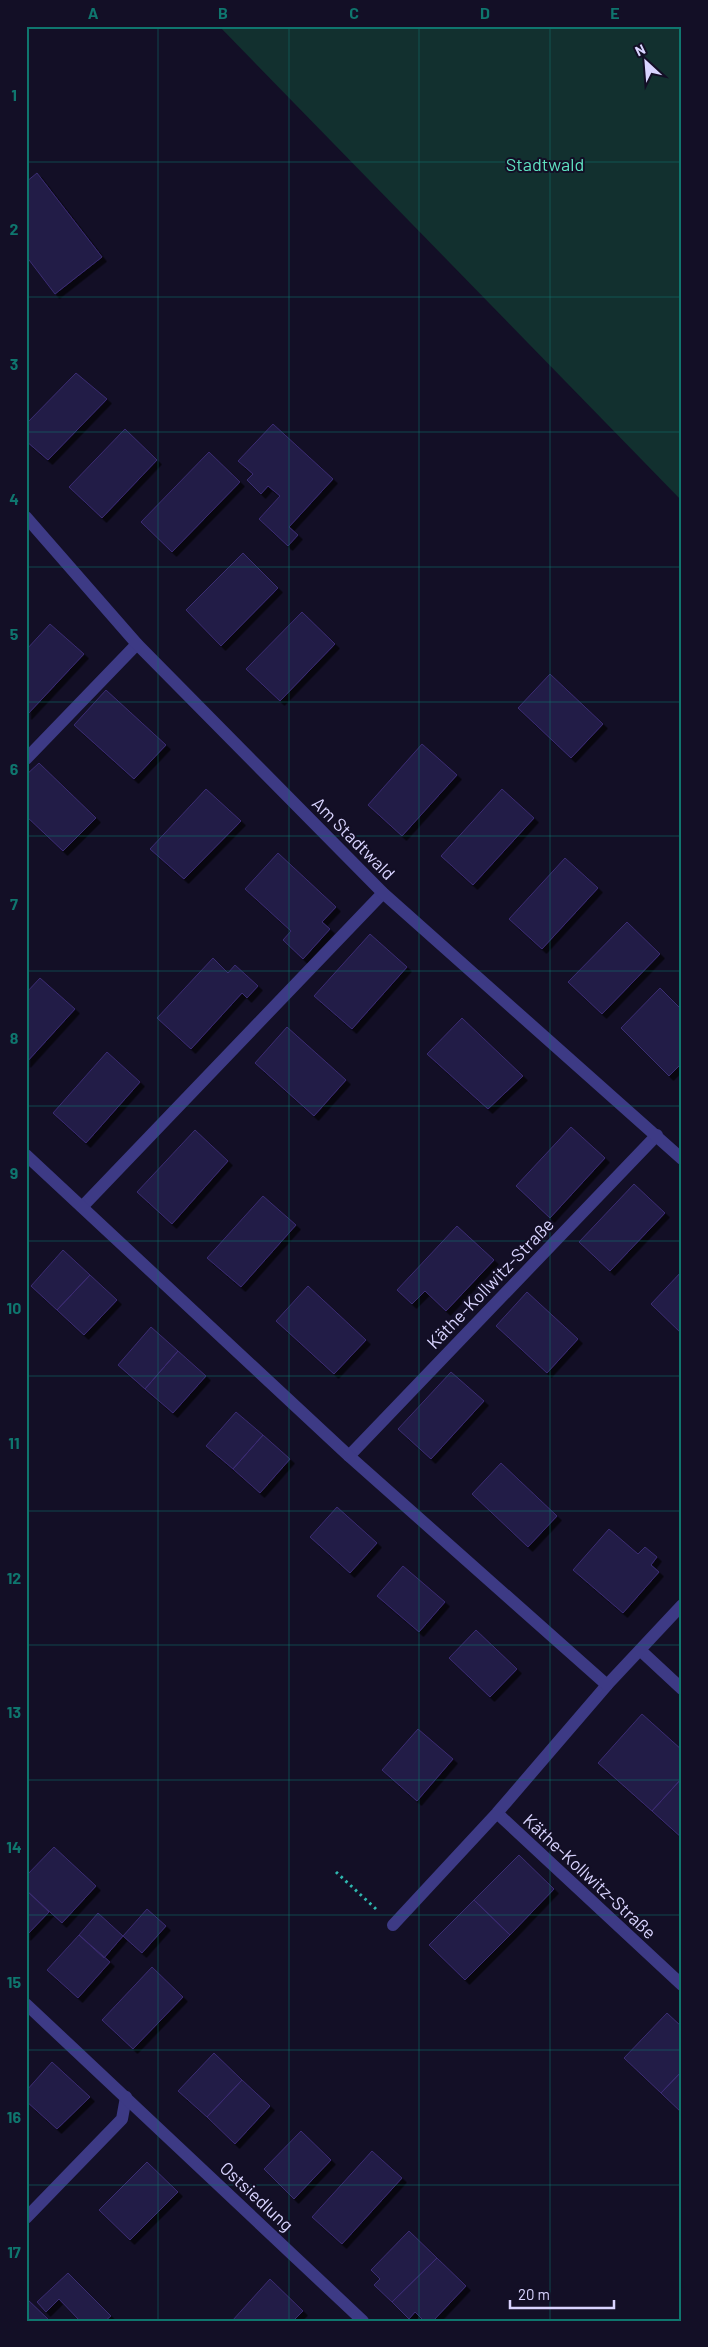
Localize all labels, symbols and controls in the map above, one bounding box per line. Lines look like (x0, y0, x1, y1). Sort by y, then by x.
text: A (88, 3, 99, 22)
text: B (218, 3, 228, 22)
text: C (349, 3, 359, 22)
text: D (480, 3, 490, 22)
text: E (610, 3, 620, 22)
north arrow (620, 38, 670, 88)
text: N (632, 40, 648, 60)
text: 1 (11, 85, 17, 104)
park label: Stadtwald (506, 153, 584, 175)
text: 2 (10, 219, 19, 238)
text: 3 (10, 354, 18, 373)
text: 4 (9, 489, 19, 508)
text: 5 (10, 624, 19, 643)
text: 6 (10, 759, 19, 778)
street label: Am Stadtwald (308, 792, 400, 884)
text: 7 (10, 894, 18, 913)
text: 8 (10, 1028, 19, 1047)
text: 9 (10, 1163, 18, 1182)
street label: Käthe-Kollwitz-Straße (422, 1213, 558, 1353)
text: 10 (7, 1298, 21, 1317)
text: 11 (8, 1433, 20, 1452)
text: 12 (7, 1568, 21, 1587)
text: 13 (7, 1702, 21, 1721)
street label: Käthe-Kollwitz-Straße (519, 1809, 661, 1943)
text: 14 (6, 1837, 22, 1856)
text: 15 (7, 1972, 22, 1991)
text: 16 (7, 2107, 22, 2126)
street label: Ostsiedlung (216, 2157, 298, 2235)
text: 17 (7, 2242, 21, 2261)
scale bar (510, 2277, 614, 2309)
text: 20 m (518, 2285, 550, 2303)

